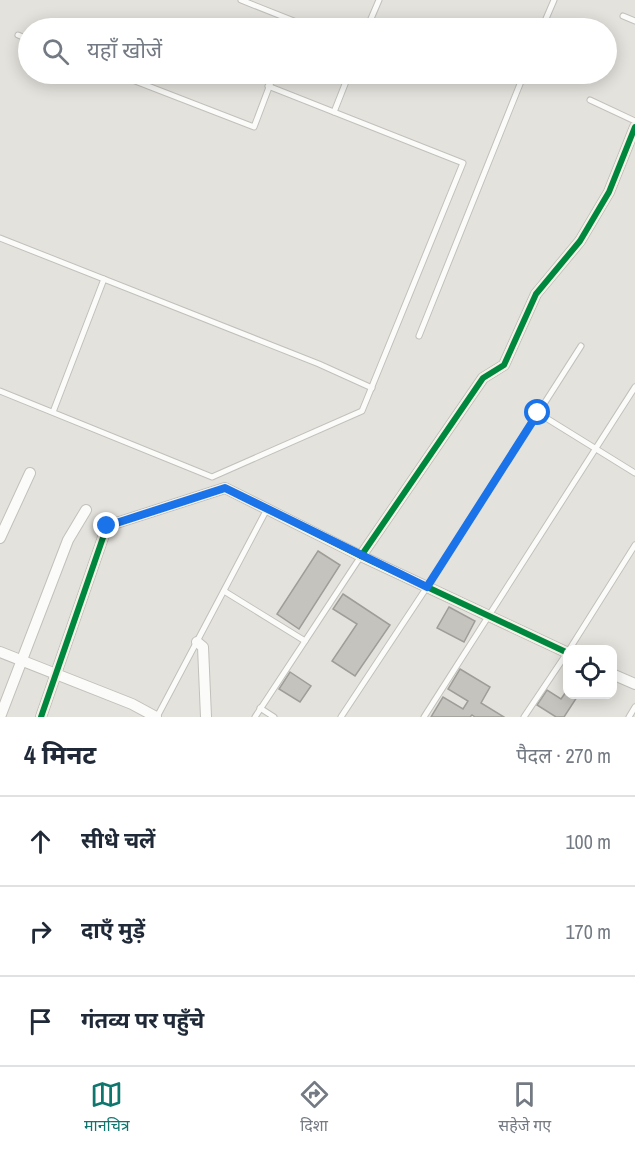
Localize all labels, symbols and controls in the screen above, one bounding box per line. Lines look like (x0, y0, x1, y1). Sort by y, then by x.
search box (18, 18, 617, 84)
icon: search (39, 35, 72, 68)
text: यहाँ खोजें (87, 35, 162, 65)
route start (524, 399, 550, 425)
route end (93, 512, 119, 538)
map controls (563, 645, 617, 699)
button: locate (563, 645, 617, 699)
text: 4 मिनट (24, 737, 96, 772)
text: पैदल · 270 m (516, 742, 611, 769)
icon: ahead (24, 825, 57, 858)
text: सीधे चलें (81, 825, 155, 855)
text: 100 m (565, 828, 611, 855)
icon: right (24, 915, 57, 948)
text: दाएँ मुड़ें (81, 915, 145, 945)
text: 170 m (565, 918, 611, 945)
icon: arrive (24, 1005, 57, 1038)
text: गंतव्य पर पहुँचे (81, 1005, 204, 1035)
tab: मानचित्र (84, 1078, 130, 1138)
tab: दिशा (298, 1078, 331, 1138)
tab: सहेजे गए (498, 1078, 551, 1138)

